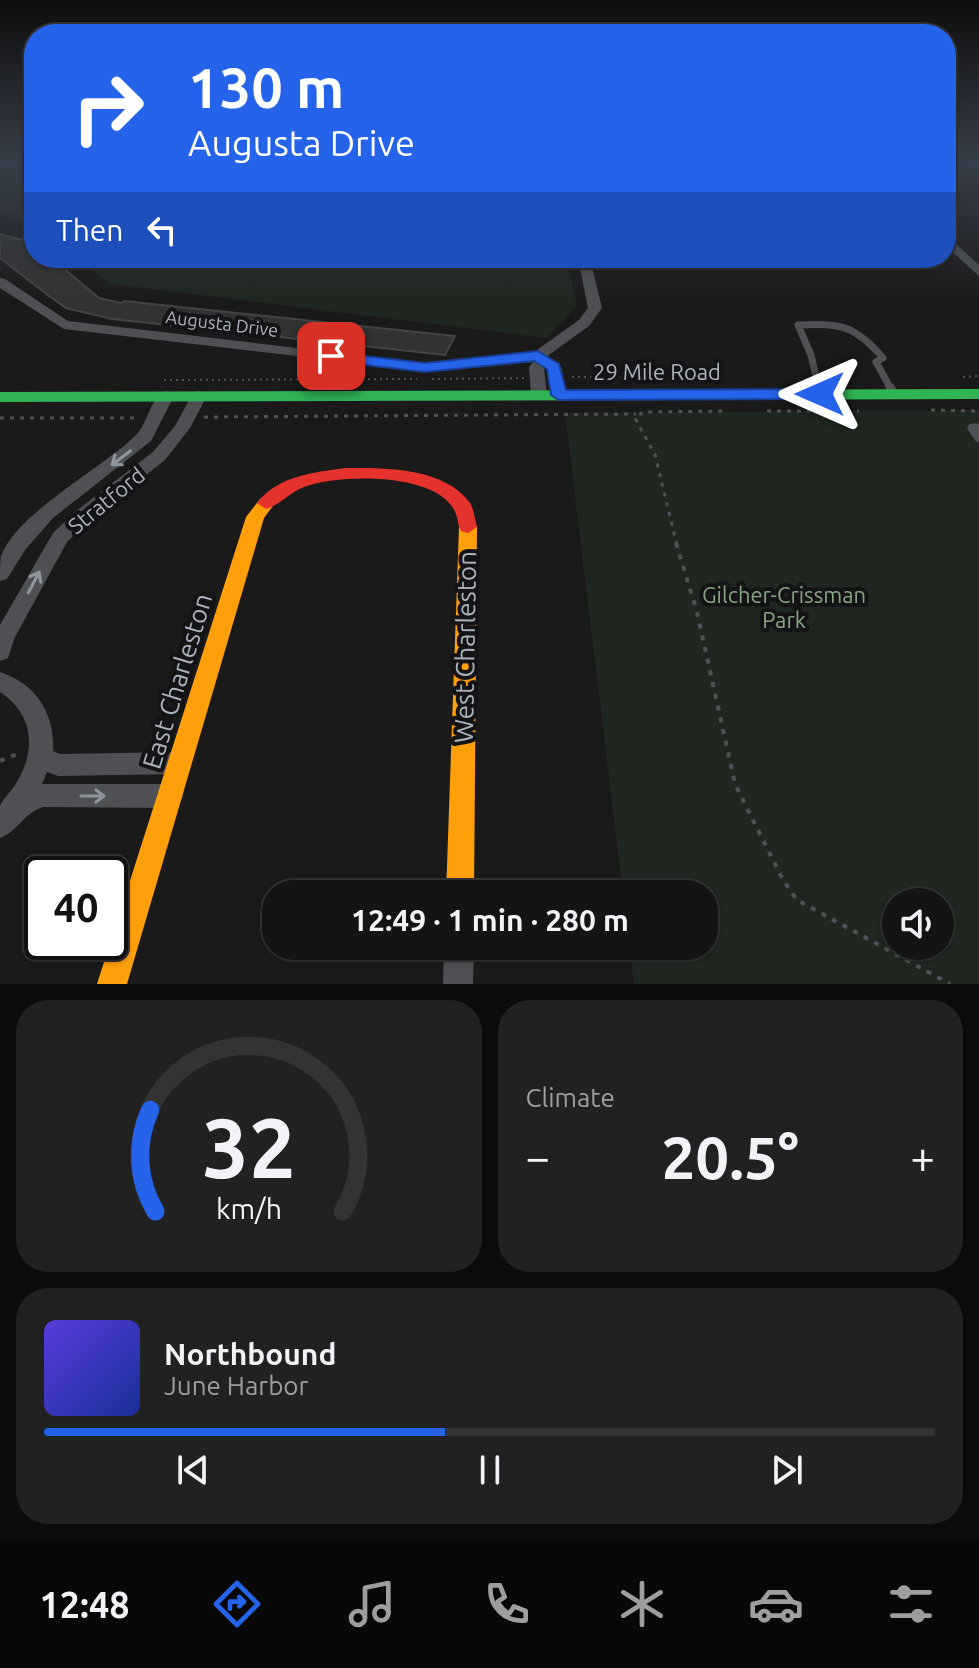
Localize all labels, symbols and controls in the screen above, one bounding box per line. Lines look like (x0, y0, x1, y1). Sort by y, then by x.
icon: right (56, 56, 160, 160)
text: 130 m (188, 56, 344, 119)
text: Augusta Drive (188, 122, 415, 163)
icon: left (140, 208, 184, 252)
text: Then (56, 213, 124, 247)
street label: Augusta Drive (165, 306, 279, 340)
pin (297, 322, 365, 390)
icon: arrive (309, 334, 353, 378)
position arrow (778, 352, 862, 436)
street label: 29 Mile Road (593, 359, 721, 384)
one-way arrow (111, 450, 132, 467)
street label: Stratford (63, 462, 149, 538)
street label: West Charleston (449, 551, 481, 743)
one-way arrow (26, 571, 42, 595)
park label: Gilcher-Crissman Park (702, 582, 866, 632)
street label: East Charleston (137, 590, 217, 772)
one-way arrow (79, 788, 106, 803)
speed limit sign: 40 (24, 856, 128, 960)
map controls (882, 888, 954, 960)
button: sound (882, 888, 954, 960)
text: 12:49 · 1 min · 280 m (351, 903, 629, 937)
text: Climate (526, 1083, 615, 1112)
text: 32 (202, 1100, 296, 1194)
text: 20.5° (662, 1123, 799, 1190)
text: − (526, 1132, 550, 1181)
text: + (910, 1132, 935, 1181)
text: km/h (216, 1192, 282, 1224)
text: Northbound (164, 1337, 336, 1371)
text: June Harbor (164, 1371, 308, 1400)
icon: previous (171, 1448, 215, 1492)
icon: pause (468, 1448, 512, 1492)
icon: next (765, 1448, 809, 1492)
icon: directions (209, 1576, 265, 1632)
icon: music (344, 1576, 400, 1632)
icon: phone (479, 1576, 535, 1632)
icon: climate (614, 1576, 670, 1632)
icon: car (748, 1576, 804, 1632)
icon: filters (883, 1576, 939, 1632)
text: 12:48 (39, 1584, 130, 1625)

